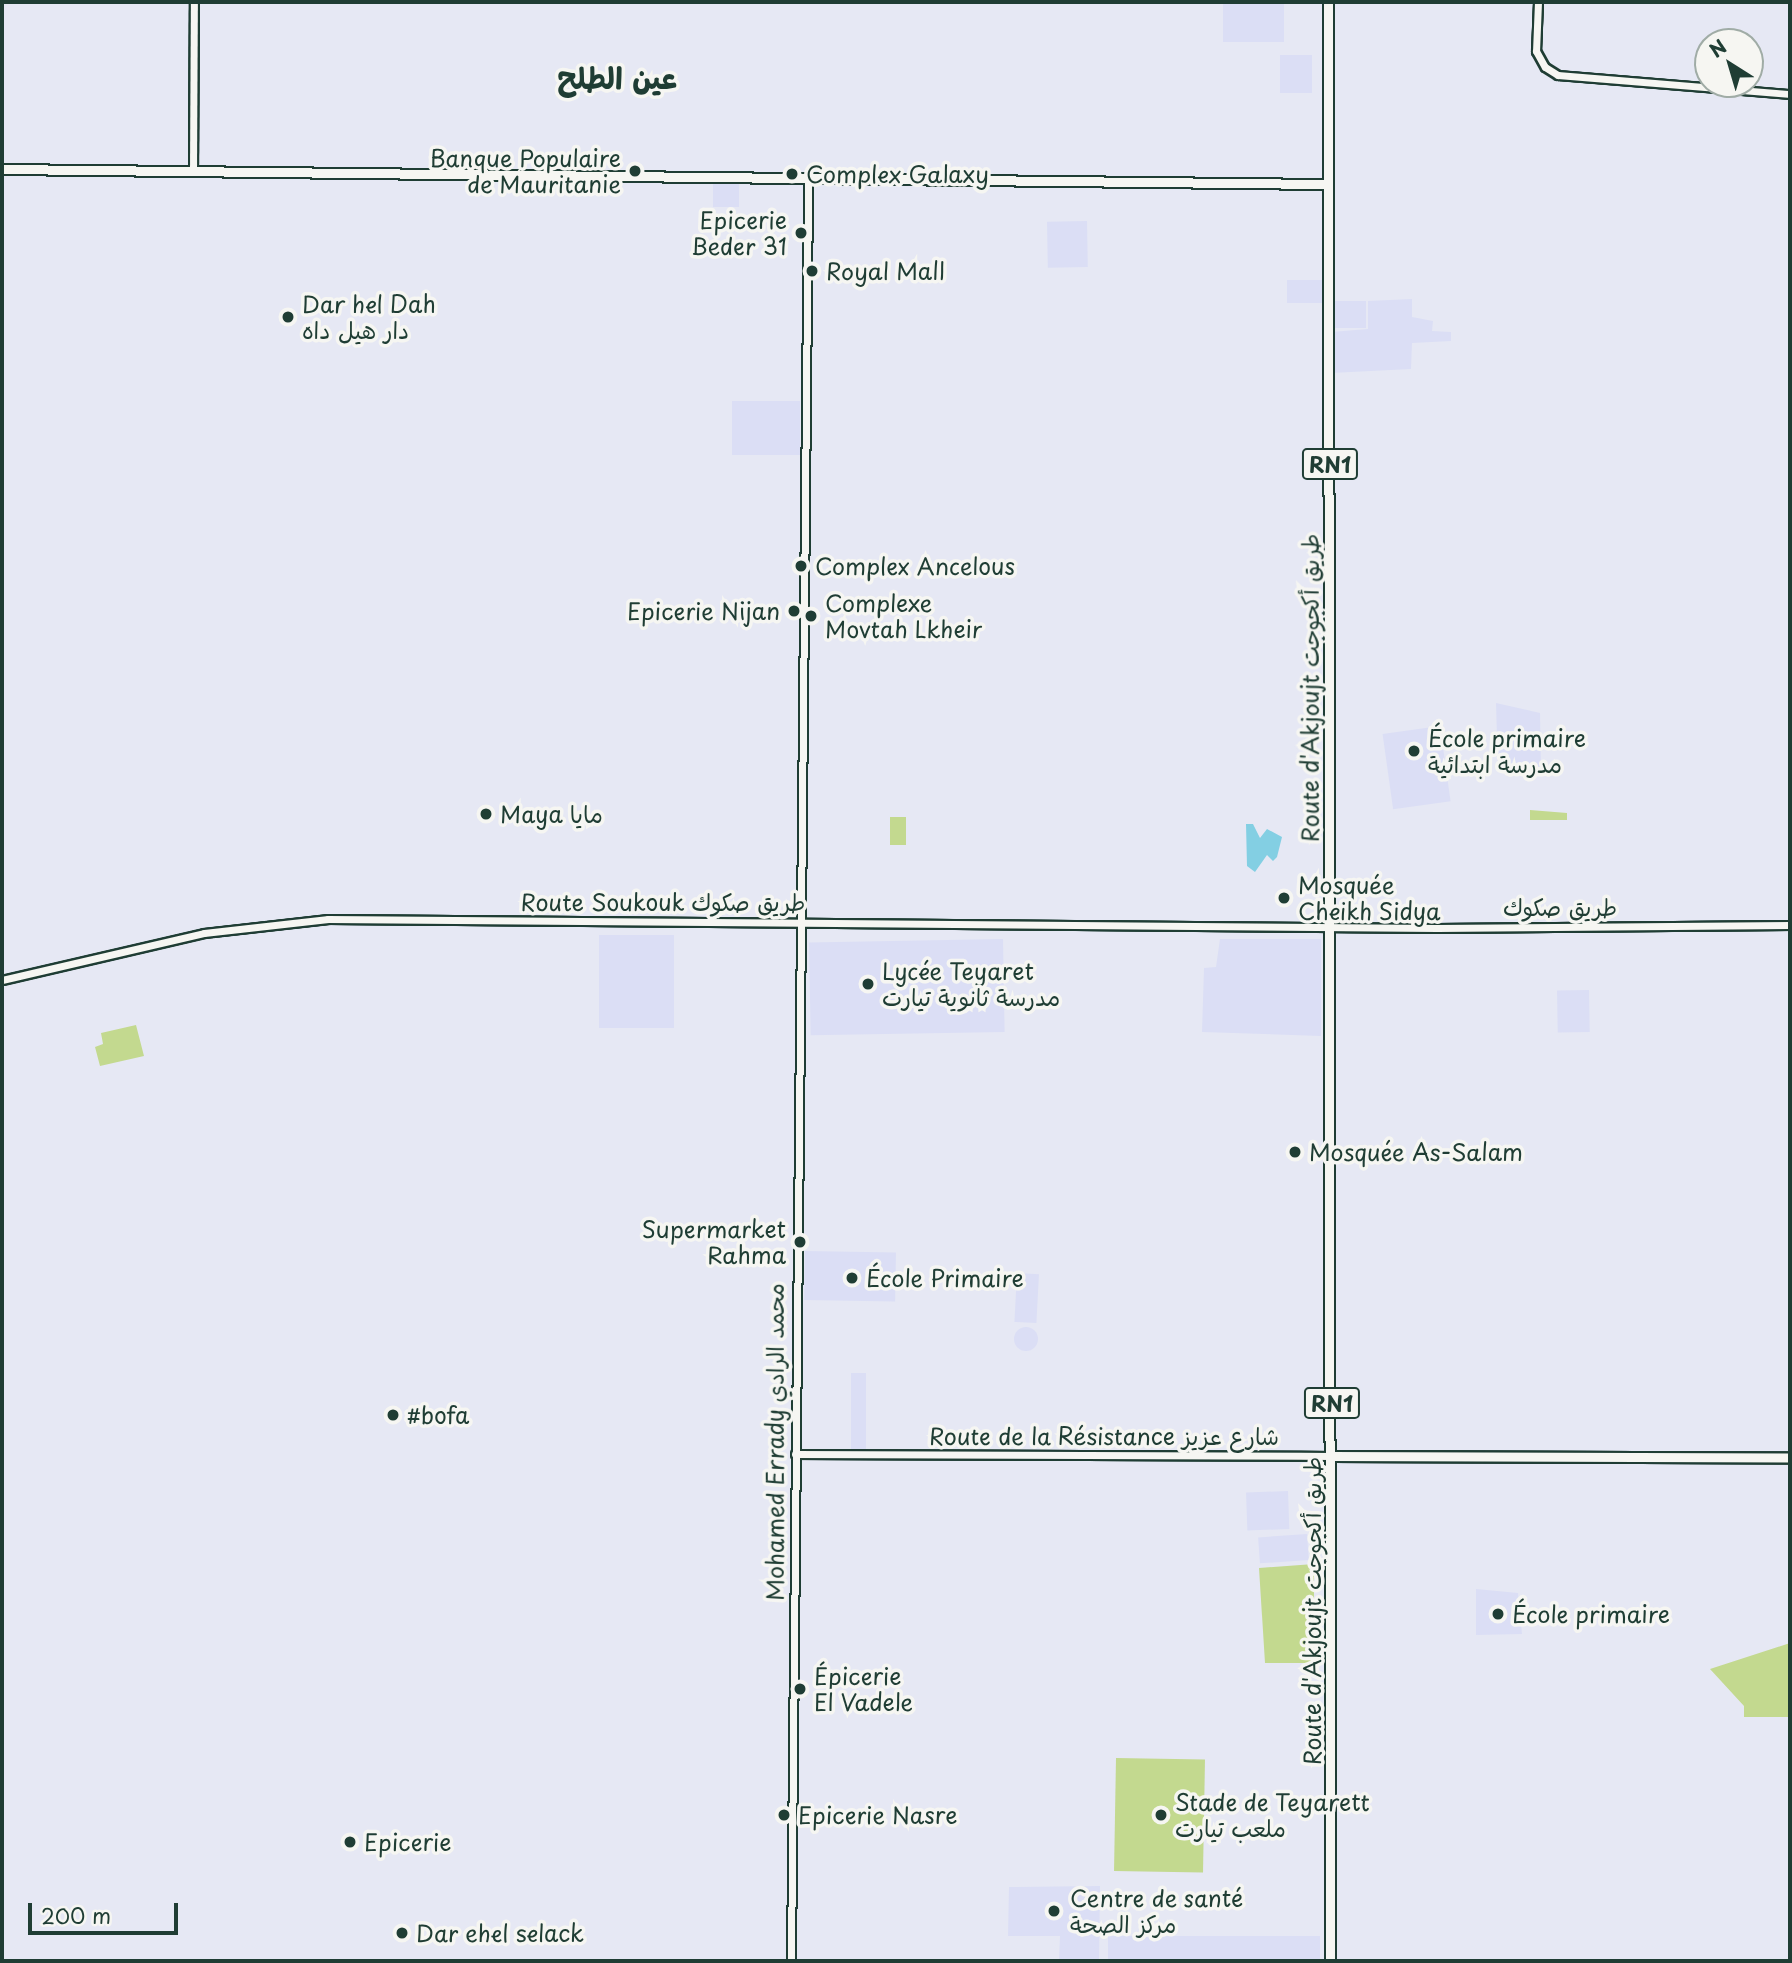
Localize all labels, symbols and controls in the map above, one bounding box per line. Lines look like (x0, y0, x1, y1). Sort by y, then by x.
north arrow (1694, 28, 1764, 98)
text: N (1703, 32, 1732, 64)
district label: عين الطلح (557, 59, 677, 95)
place label: Banque Populaire de Mauritanie (429, 144, 621, 198)
place label: Complex Galaxy (806, 160, 990, 188)
marker: Banque Populaire de Mauritanie (627, 163, 643, 179)
marker: Complex Galaxy (784, 166, 800, 182)
place label: Epicerie Beder 31 (690, 206, 787, 260)
marker: Epicerie Beder 31 (793, 225, 809, 241)
place label: Royal Mall (826, 257, 945, 285)
marker: Royal Mall (804, 263, 820, 279)
place label: Dar hel Dah دار هيل داه (302, 290, 438, 344)
marker: Dar hel Dah دار هيل داه (280, 309, 296, 325)
road number: RN1 (1300, 447, 1360, 482)
street label: Route d'Akjoujt طريق أكجوجت (1296, 533, 1324, 843)
place label: Complex Ancelous (815, 552, 1016, 580)
marker: Complex Ancelous (793, 558, 809, 574)
place label: Complexe Movtah Lkheir (825, 589, 984, 643)
place label: Epicerie Nijan (626, 597, 780, 625)
marker: Epicerie Nijan (786, 603, 802, 619)
marker: Complexe Movtah Lkheir (803, 608, 819, 624)
place label: École primaire مدرسة ابتدائية (1428, 724, 1587, 778)
marker: École primaire مدرسة ابتدائية (1406, 743, 1422, 759)
place label: Maya مايا (500, 800, 604, 828)
marker: Maya مايا (478, 806, 494, 822)
place label: Mosquée Cheikh Sidya (1298, 871, 1443, 925)
street label: Route Soukouk طريق صكوك (520, 888, 806, 916)
marker: Mosquée Cheikh Sidya (1276, 890, 1292, 906)
street label: طريق صكوك (1503, 893, 1617, 921)
place label: Lycée Teyaret مدرسة ثانوية تيارت (882, 957, 1060, 1011)
marker: Lycée Teyaret مدرسة ثانوية تيارت (860, 976, 876, 992)
place label: Mosquée As-Salam (1309, 1138, 1524, 1166)
marker: Mosquée As-Salam (1287, 1144, 1303, 1160)
place label: Supermarket Rahma (642, 1215, 786, 1269)
marker: Supermarket Rahma (792, 1234, 808, 1250)
place label: École Primaire (866, 1264, 1025, 1292)
marker: École Primaire (844, 1270, 860, 1286)
street label: Mohamed Errady محمد الرادي (761, 1283, 789, 1601)
road number: RN1 (1302, 1386, 1362, 1420)
place label: #bofa (407, 1401, 469, 1429)
marker: #bofa (385, 1407, 401, 1423)
street label: Route de la Résistance شارع عزيز (928, 1422, 1280, 1450)
street label: Route d'Akjoujt طريق أكجوجت (1298, 1456, 1326, 1766)
place label: École primaire (1512, 1600, 1671, 1628)
marker: École primaire (1490, 1606, 1506, 1622)
place label: Épicerie El Vadele (814, 1662, 913, 1716)
marker: Épicerie El Vadele (792, 1681, 808, 1697)
place label: Stade de Teyarett ملعب تيارت (1175, 1788, 1372, 1842)
place label: Epicerie Nasre (798, 1801, 959, 1829)
marker: Epicerie Nasre (776, 1807, 792, 1823)
marker: Stade de Teyarett ملعب تيارت (1153, 1807, 1169, 1823)
place label: Epicerie (364, 1828, 451, 1856)
marker: Epicerie (342, 1834, 358, 1850)
place label: Centre de santé مركز الصحة (1070, 1884, 1246, 1938)
scale bar (32, 1890, 182, 1934)
text: 200 m (41, 1899, 111, 1931)
marker: Centre de santé مركز الصحة (1044, 1901, 1064, 1921)
place label: Dar ehel selack (416, 1919, 586, 1947)
marker: Dar ehel selack (394, 1925, 410, 1941)

